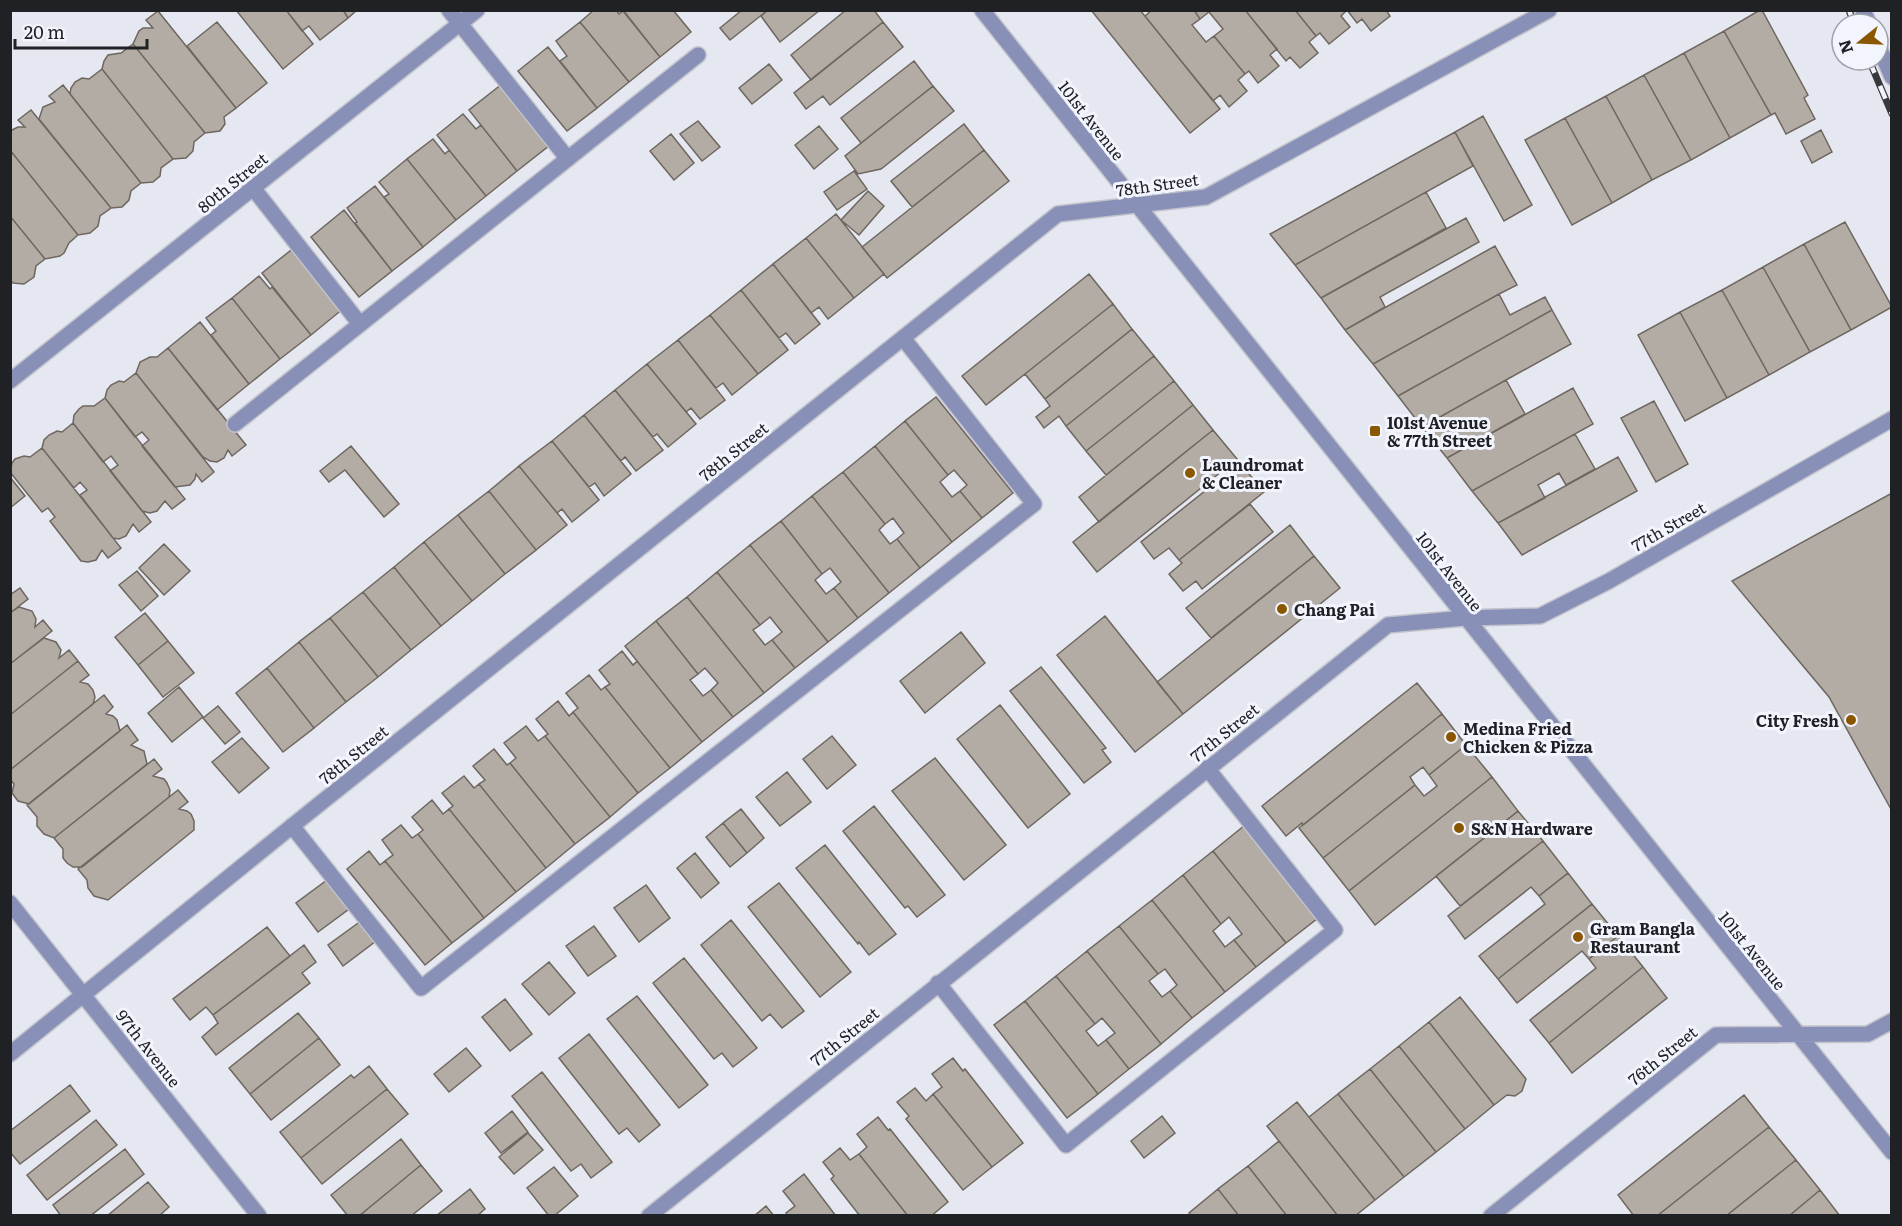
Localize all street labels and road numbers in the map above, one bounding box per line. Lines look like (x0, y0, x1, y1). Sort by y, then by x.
street label: 101st Avenue (1053, 75, 1131, 165)
street label: 80th Street (192, 146, 273, 218)
street label: 78th Street (1114, 166, 1200, 202)
street label: 78th Street (693, 415, 773, 486)
street label: 77th Street (1626, 495, 1710, 557)
street label: 101st Avenue (1411, 526, 1489, 616)
street label: 77th Street (1184, 696, 1264, 767)
street label: 78th Street (313, 718, 393, 789)
street label: 101st Avenue (1714, 905, 1792, 995)
street label: 77th Street (804, 1000, 884, 1071)
street label: 97th Avenue (111, 1004, 187, 1092)
street label: 76th Street (1622, 1019, 1702, 1090)

